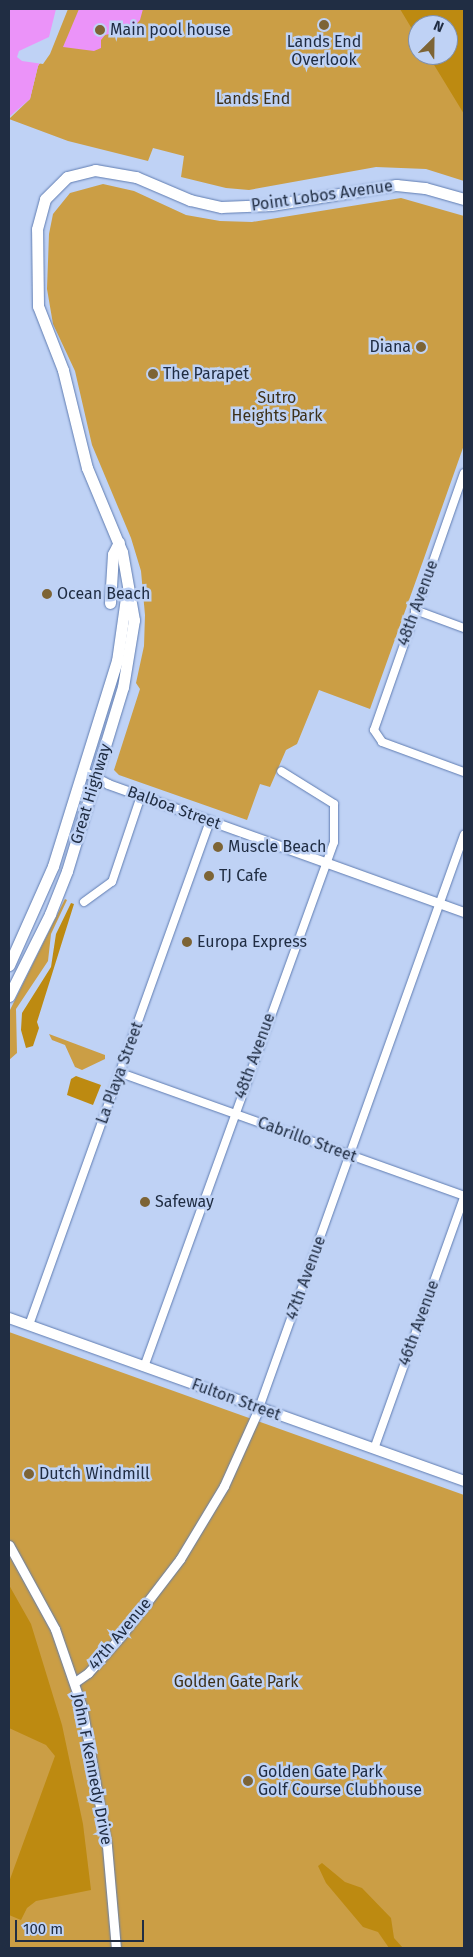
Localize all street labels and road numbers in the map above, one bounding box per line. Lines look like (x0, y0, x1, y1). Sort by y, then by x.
street label: Point Lobos Avenue (250, 177, 394, 215)
street label: 48th Avenue (394, 558, 442, 648)
street label: Great Highway (67, 742, 115, 846)
street label: Balboa Street (125, 782, 223, 834)
street label: 48th Avenue (231, 1011, 279, 1101)
street label: La Playa Street (93, 1019, 147, 1127)
street label: Cabrillo Street (255, 1113, 359, 1167)
street label: 47th Avenue (282, 1233, 330, 1323)
street label: 46th Avenue (395, 1278, 443, 1368)
street label: Fulton Street (189, 1375, 283, 1425)
street label: 47th Avenue (84, 1594, 156, 1674)
street label: John F Kennedy Drive (68, 1692, 116, 1846)

